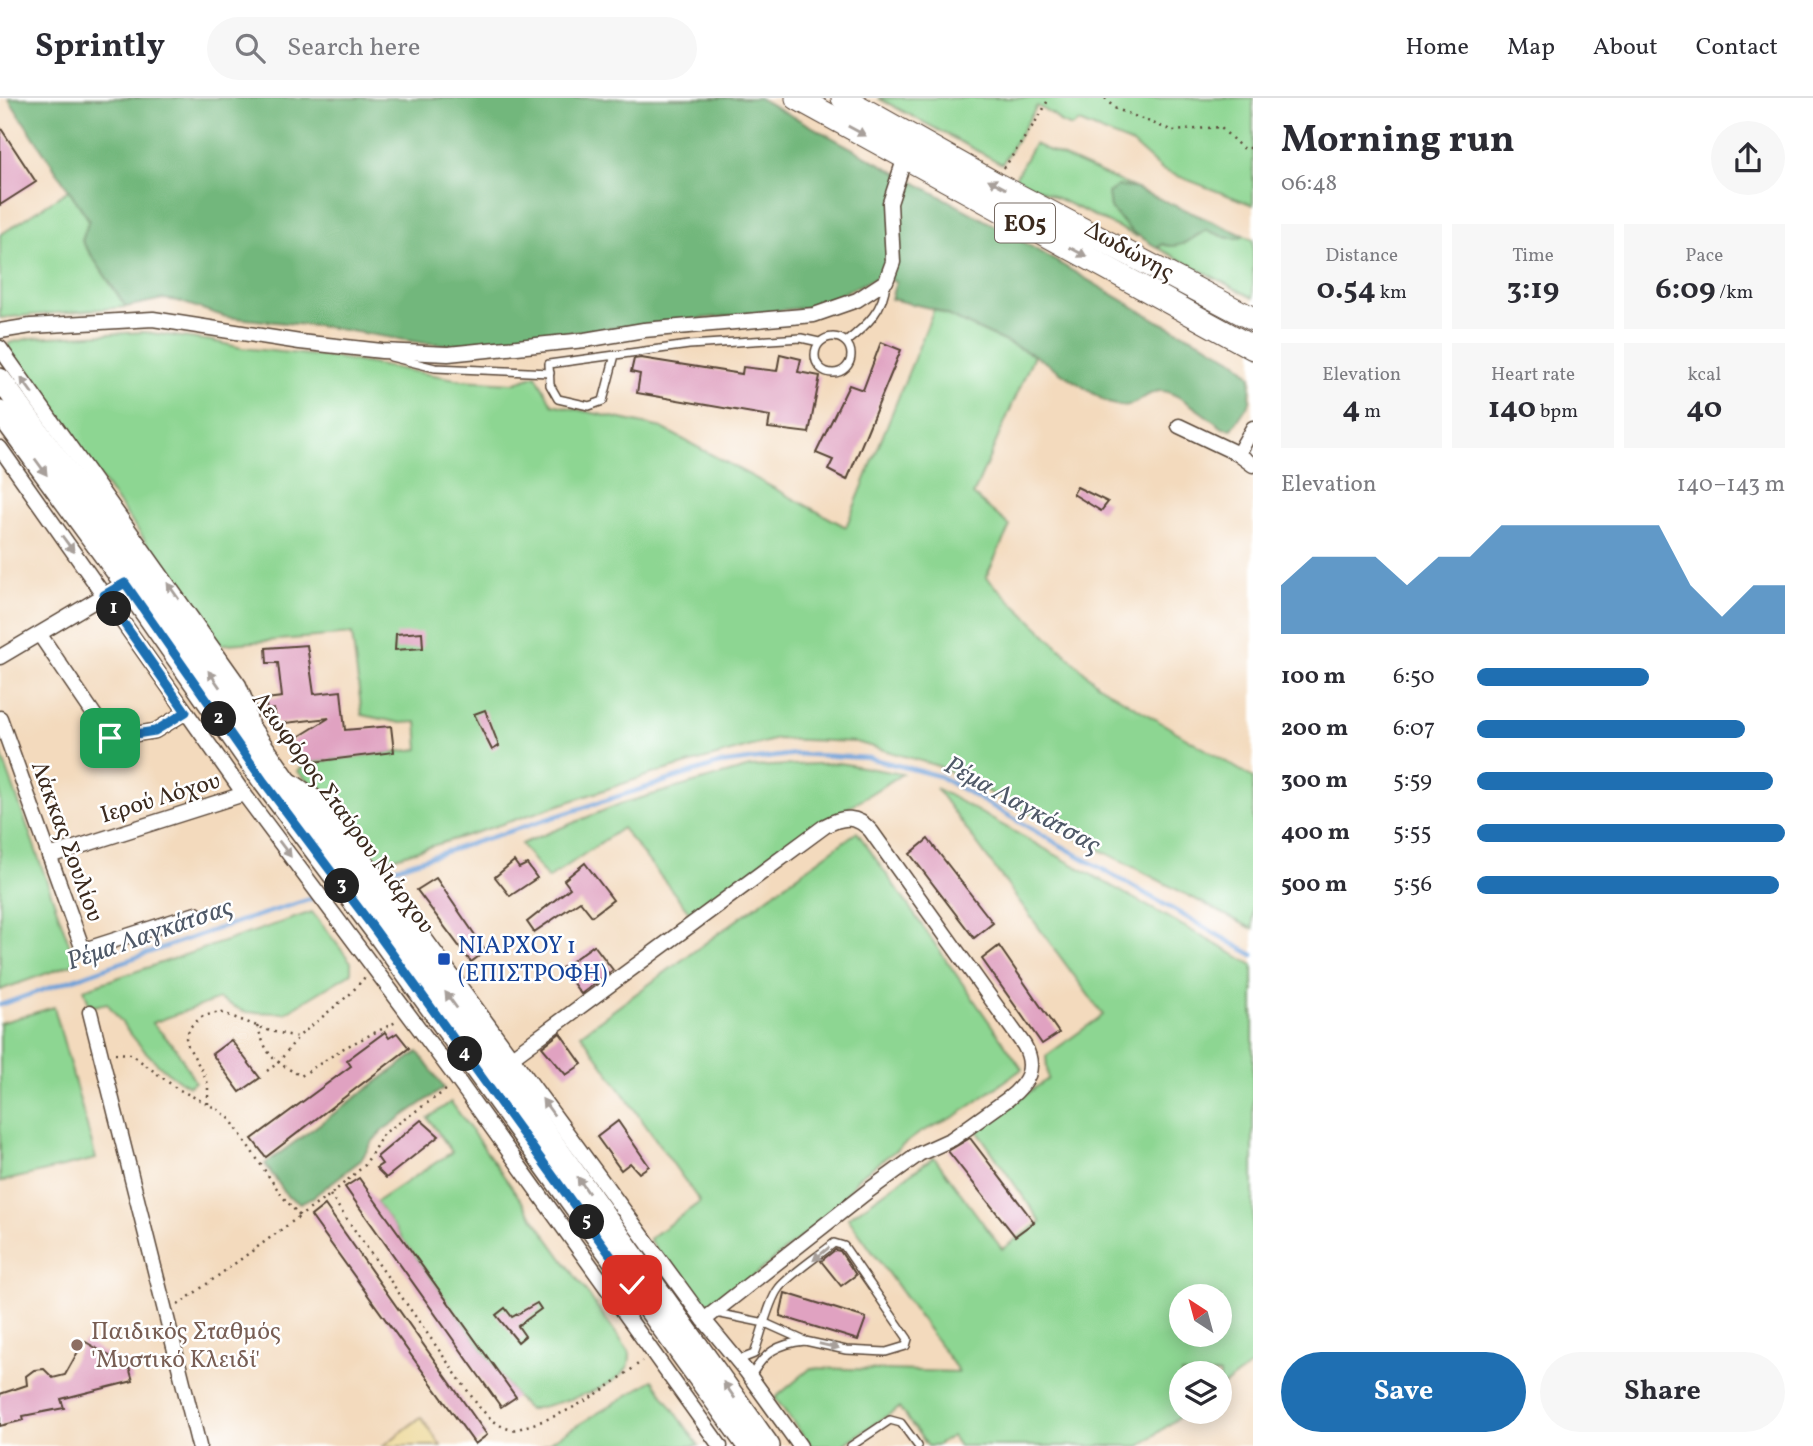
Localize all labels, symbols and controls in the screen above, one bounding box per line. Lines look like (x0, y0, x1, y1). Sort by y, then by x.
search box (207, 17, 697, 80)
text: Sprintly (35, 25, 165, 71)
icon: search (231, 29, 269, 67)
text: Search here (287, 30, 420, 66)
text: Home (1405, 31, 1469, 65)
text: Map (1507, 31, 1555, 65)
text: About (1593, 31, 1658, 65)
text: Contact (1696, 31, 1778, 65)
text: Morning run (1281, 115, 1515, 168)
button: share (1711, 121, 1785, 195)
one-way arrow (847, 125, 867, 137)
text: 06:48 (1281, 168, 1337, 200)
one-way arrow (988, 178, 1007, 190)
road number: ΕΟ5 (995, 204, 1055, 242)
street label: Δωδώνης (1078, 213, 1180, 290)
text: Distance (1325, 243, 1398, 269)
text: Time (1512, 243, 1554, 269)
text: Pace (1685, 243, 1723, 269)
one-way arrow (1068, 246, 1088, 258)
text: 0.54 (1317, 269, 1376, 311)
text: 3:19 (1507, 269, 1559, 311)
text: 6:09 (1655, 269, 1715, 311)
text: km (1376, 280, 1407, 306)
text: /km (1715, 280, 1753, 306)
text: Elevation (1322, 362, 1401, 388)
text: Heart rate (1491, 362, 1575, 388)
text: kcal (1687, 362, 1721, 388)
one-way arrow (20, 377, 34, 395)
text: 4 (1342, 388, 1360, 430)
text: 140 (1488, 388, 1536, 430)
text: 40 (1686, 388, 1722, 430)
text: m (1360, 399, 1381, 425)
text: bpm (1536, 399, 1578, 425)
one-way arrow (33, 457, 48, 475)
text: Elevation (1281, 469, 1377, 501)
text: 140–143 m (1677, 469, 1785, 501)
one-way arrow (61, 535, 75, 553)
one-way arrow (166, 582, 180, 600)
pin: 1 (96, 592, 132, 626)
text: 1 (110, 595, 117, 621)
text: 100 m (1281, 661, 1346, 693)
text: 6:50 (1393, 661, 1435, 693)
one-way arrow (207, 670, 221, 688)
street label: Λεωφόρος Σταύρου Νιάρχου (243, 685, 442, 941)
pin: 2 (202, 702, 236, 736)
text: 2 (214, 705, 223, 731)
pin (80, 708, 140, 768)
text: 200 m (1281, 713, 1348, 745)
text: 6:07 (1393, 713, 1435, 745)
icon: arrive (91, 719, 129, 757)
water label: Ρέμα Λαγκάτσας (937, 748, 1107, 864)
street label: Λάκκας Σουλίου (21, 757, 111, 927)
street label: Ιερού Λόχου (96, 765, 225, 833)
text: 300 m (1281, 765, 1348, 797)
text: 5:59 (1393, 765, 1432, 797)
text: 400 m (1281, 817, 1350, 849)
text: 5:55 (1393, 817, 1432, 849)
one-way arrow (278, 839, 293, 857)
pin: 3 (324, 868, 360, 904)
text: 500 m (1281, 869, 1347, 901)
text: 5:56 (1393, 869, 1432, 901)
text: 3 (337, 872, 346, 898)
water label: Ρέμα Λαγκάτσας (62, 889, 238, 980)
place label: ΝΙΑΡΧΟΥ 1 (ΕΠΙΣΤΡΟΦΗ) (458, 930, 608, 992)
marker: ΝΙΑΡΧΟΥ 1 (ΕΠΙΣΤΡΟΦΗ) (436, 951, 452, 967)
one-way arrow (444, 991, 458, 1009)
pin: 4 (448, 1037, 482, 1072)
text: 4 (459, 1040, 470, 1066)
one-way arrow (541, 1098, 555, 1116)
one-way arrow (576, 1176, 590, 1194)
pin: 5 (570, 1204, 604, 1240)
text: 5 (582, 1208, 591, 1234)
one-way arrow (812, 1246, 829, 1261)
pin (602, 1255, 662, 1315)
icon: check (613, 1266, 651, 1304)
north arrow (1169, 1284, 1232, 1348)
map controls (1169, 1284, 1232, 1424)
place label: Παιδικός Σταθμός 'Μυστικό Κλειδί' (91, 1316, 281, 1378)
marker: Παιδικός Σταθμός 'Μυστικό Κλειδί' (69, 1337, 85, 1353)
one-way arrow (818, 1341, 840, 1352)
button: Save (1281, 1352, 1526, 1432)
button: Share (1540, 1352, 1785, 1432)
button: layers (1169, 1361, 1232, 1424)
one-way arrow (722, 1381, 736, 1399)

